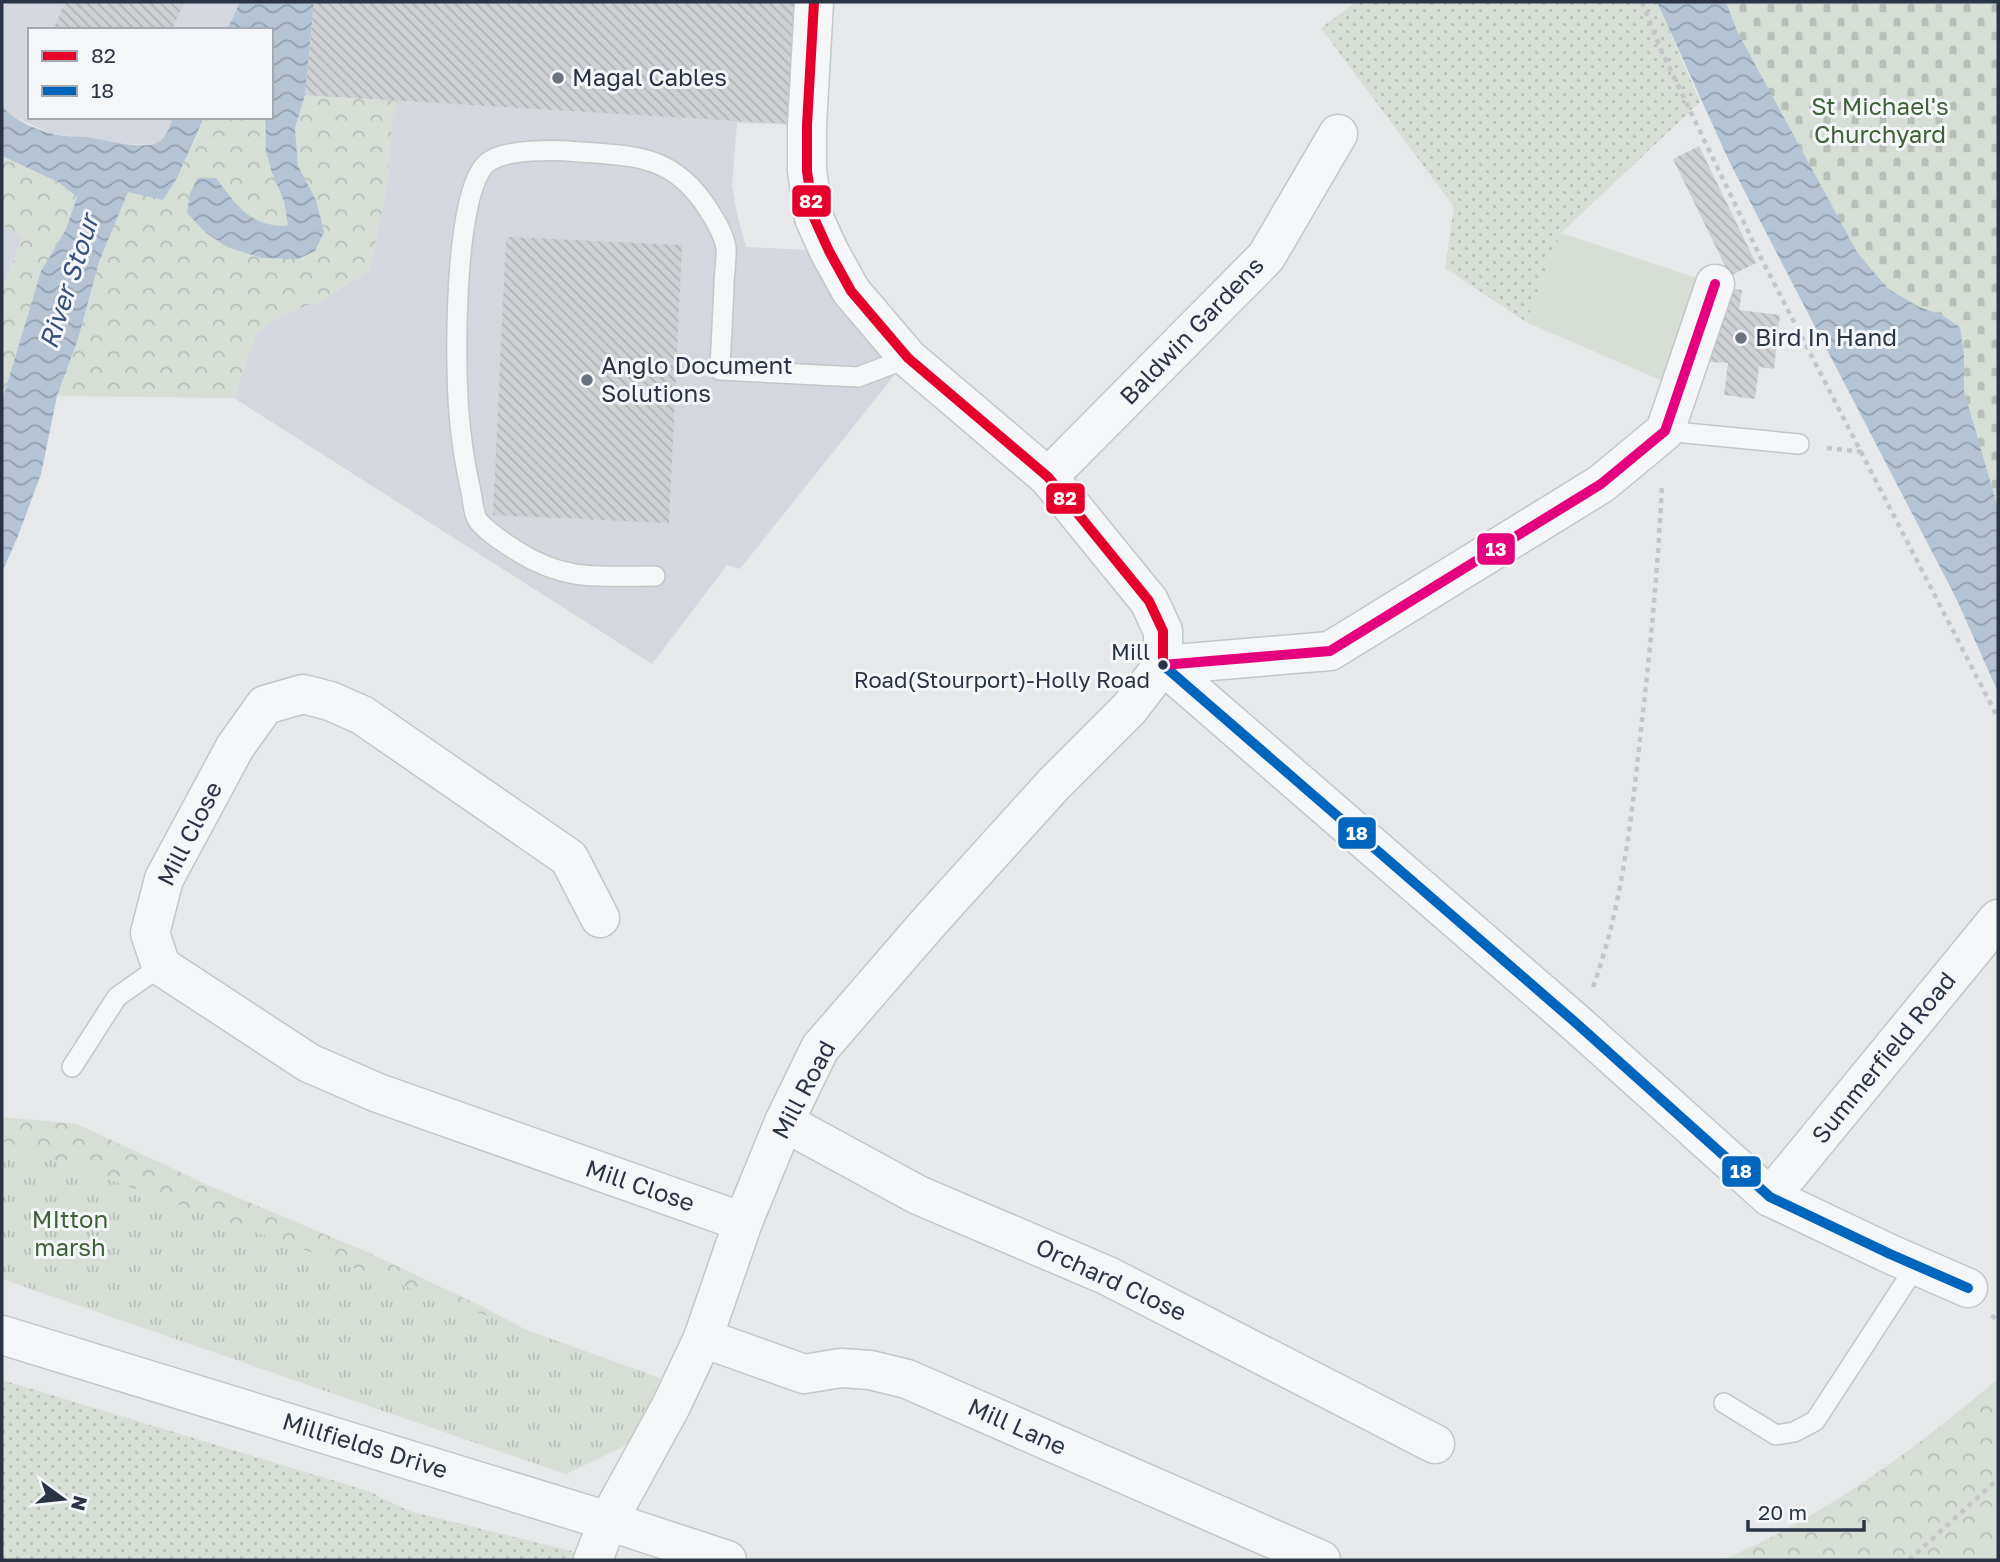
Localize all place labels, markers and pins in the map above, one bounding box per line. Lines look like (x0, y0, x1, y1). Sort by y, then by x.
place label: Magal Cables (572, 62, 727, 91)
marker: Magal Cables (550, 70, 566, 86)
place label: Bird In Hand (1755, 322, 1897, 351)
marker: Bird In Hand (1733, 330, 1749, 346)
place label: Anglo Document Solutions (601, 350, 793, 407)
marker: Anglo Document Solutions (579, 372, 595, 388)
place label: Mill Road(Stourport)-Holly Road (854, 638, 1150, 693)
marker: Mill Road(Stourport)-Holly Road (1156, 658, 1170, 672)

